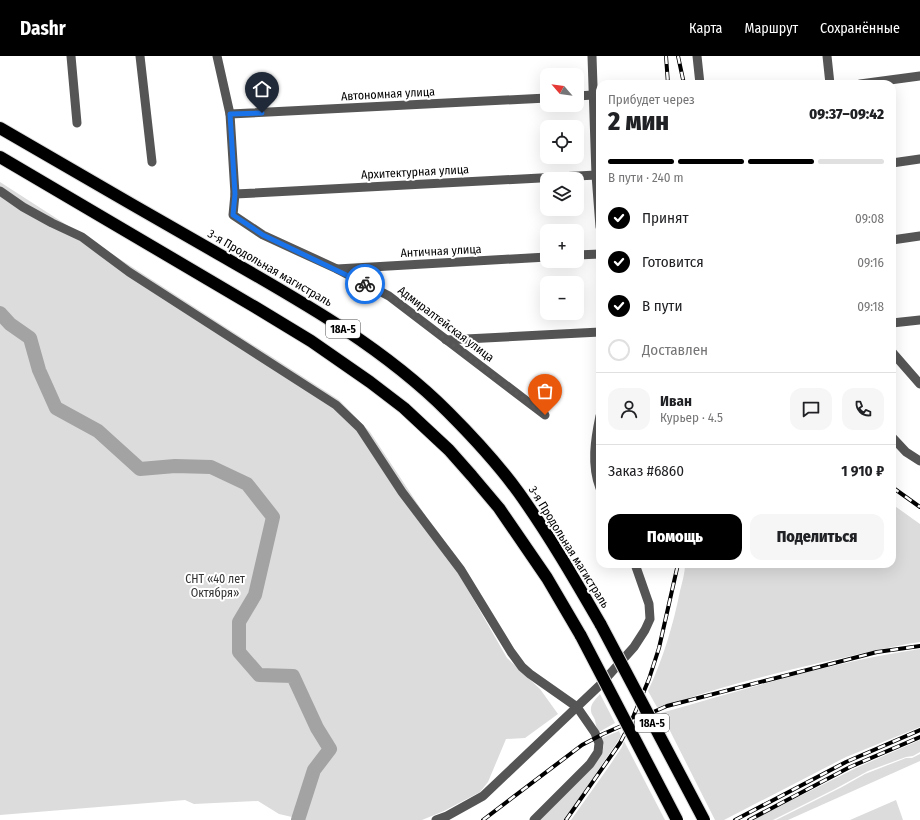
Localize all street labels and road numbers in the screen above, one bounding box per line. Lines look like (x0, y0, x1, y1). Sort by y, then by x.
street label: Автономная улица (341, 85, 435, 103)
street label: Архитектурная улица (361, 162, 469, 182)
street label: 3-я Продольная магистраль (205, 227, 335, 310)
street label: Античная улица (400, 242, 482, 260)
street label: Адмиралтейская улица (395, 283, 497, 365)
road number: 18А-5 (326, 320, 360, 338)
street label: 3-я Продольная магистраль (526, 483, 613, 611)
road number: 18А-5 (635, 714, 669, 732)

